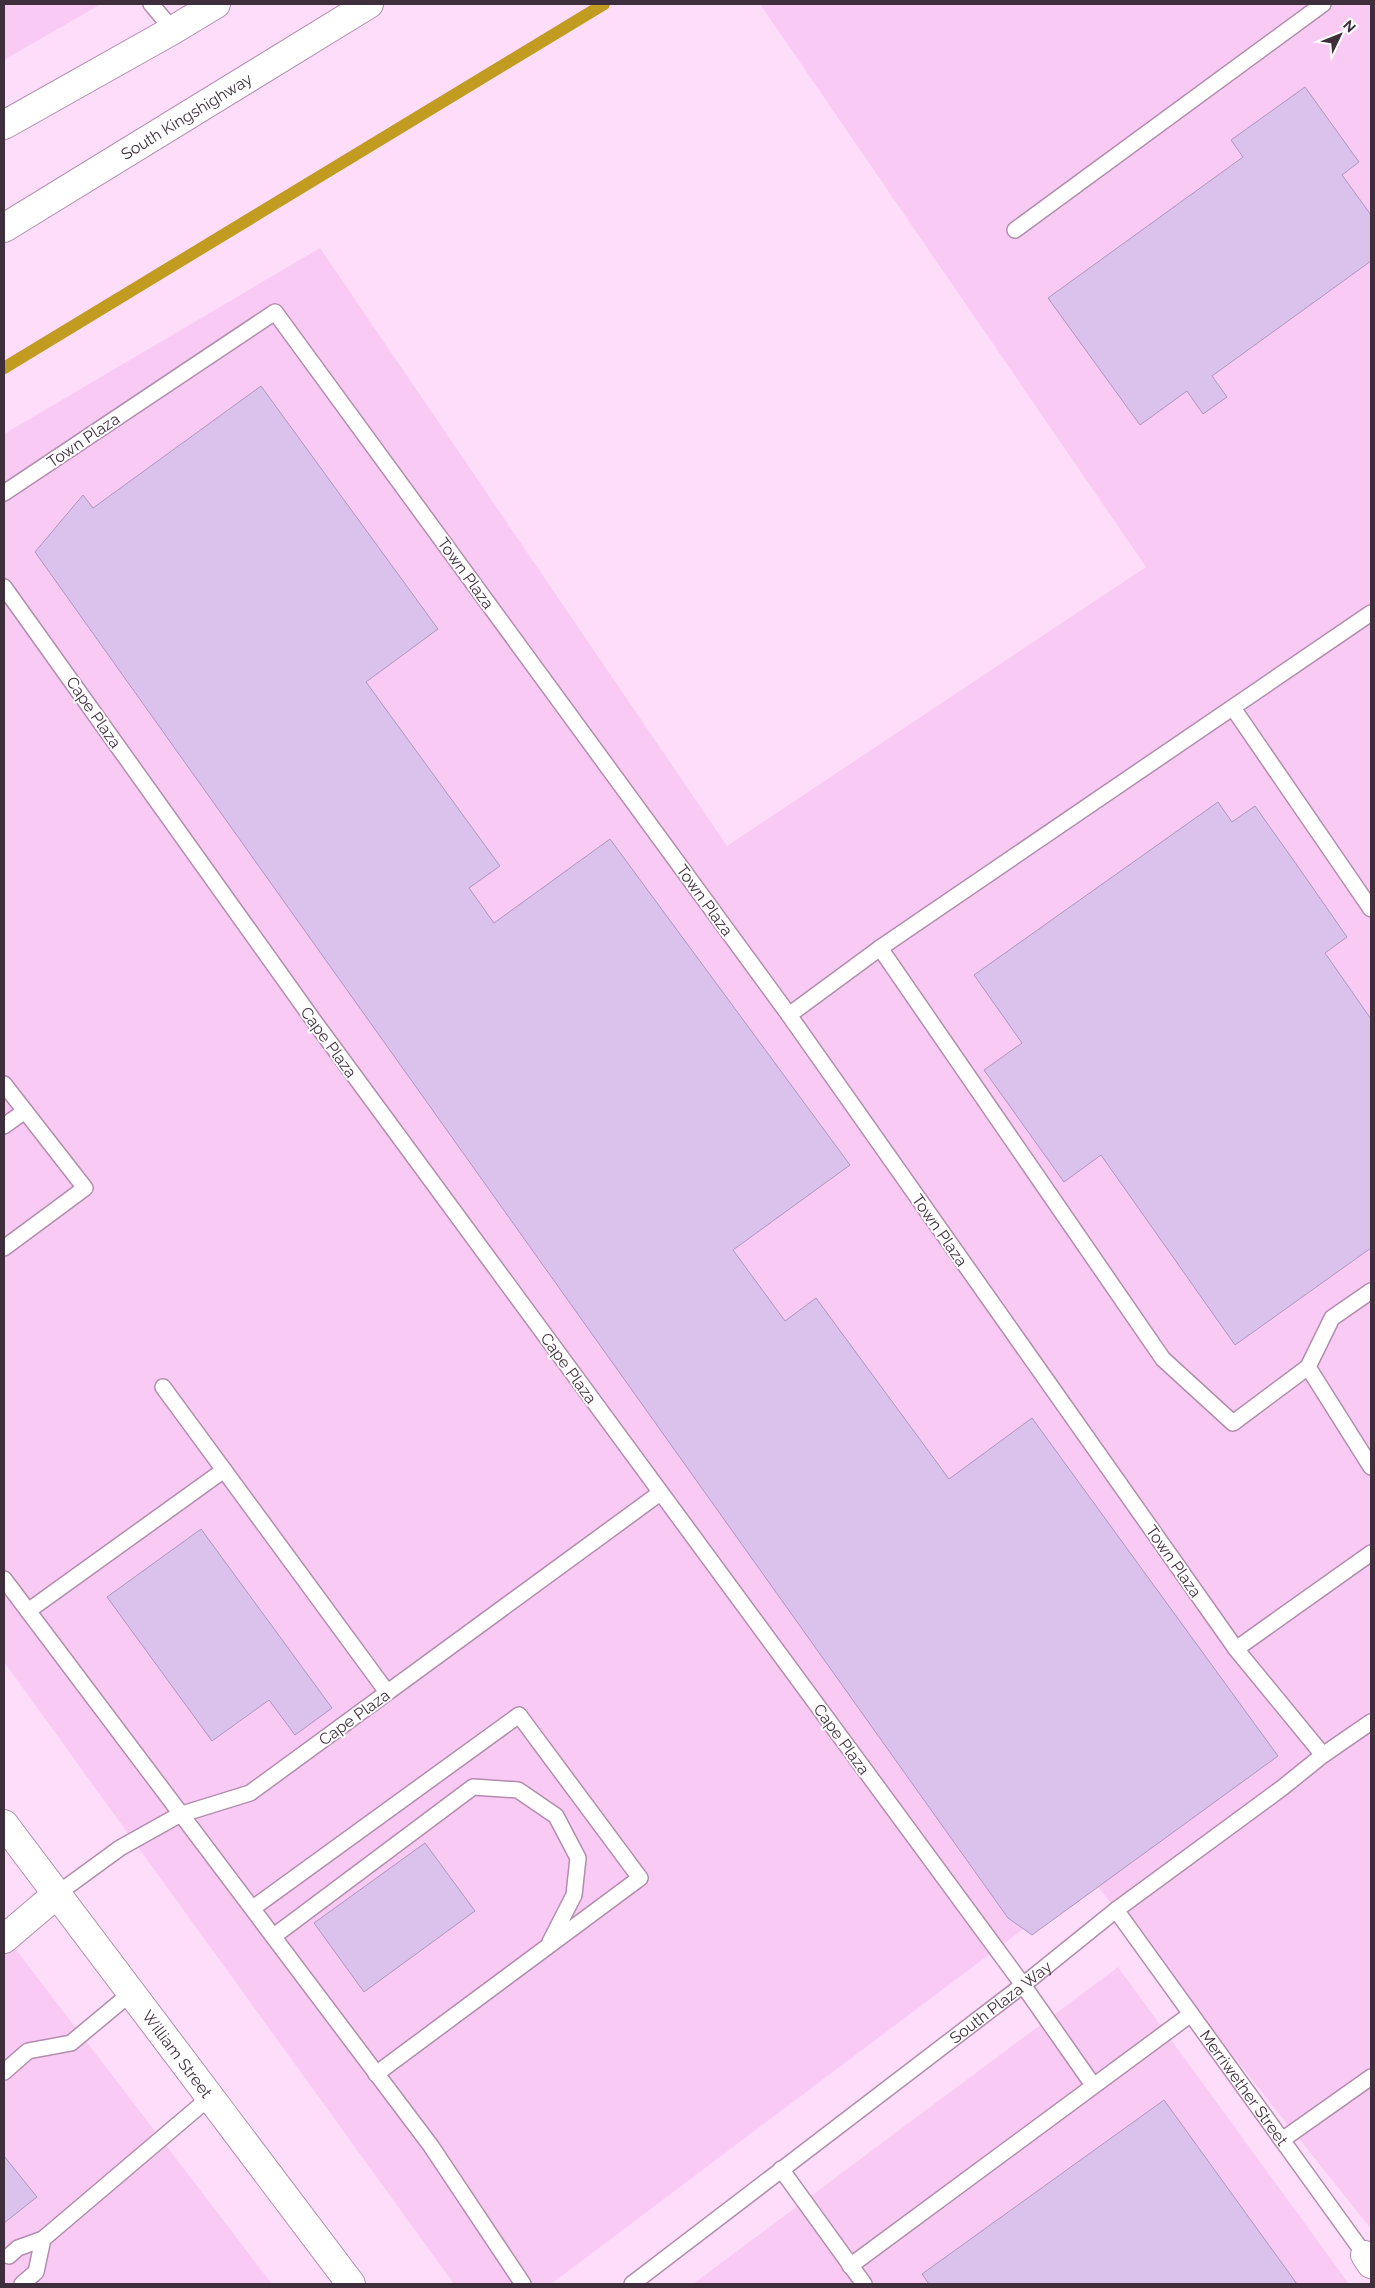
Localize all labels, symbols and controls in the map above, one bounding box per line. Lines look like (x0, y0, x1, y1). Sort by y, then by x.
north arrow (1315, 10, 1365, 60)
text: N (1340, 17, 1359, 35)
street label: South Kingshighway (118, 69, 256, 164)
street label: Town Plaza (43, 409, 123, 472)
street label: Town Plaza (433, 534, 498, 613)
street label: Cape Plaza (62, 673, 125, 752)
street label: Town Plaza (672, 861, 737, 940)
street label: Cape Plaza (297, 1003, 361, 1081)
street label: Town Plaza (908, 1191, 971, 1270)
street label: Cape Plaza (537, 1329, 601, 1407)
street label: Town Plaza (1142, 1522, 1205, 1601)
street label: Cape Plaza (315, 1685, 393, 1749)
street label: Cape Plaza (810, 1700, 874, 1778)
street label: South Plaza Way (946, 1957, 1056, 2048)
street label: William Street (138, 2007, 216, 2102)
street label: Merriwether Street (1196, 2026, 1292, 2150)

